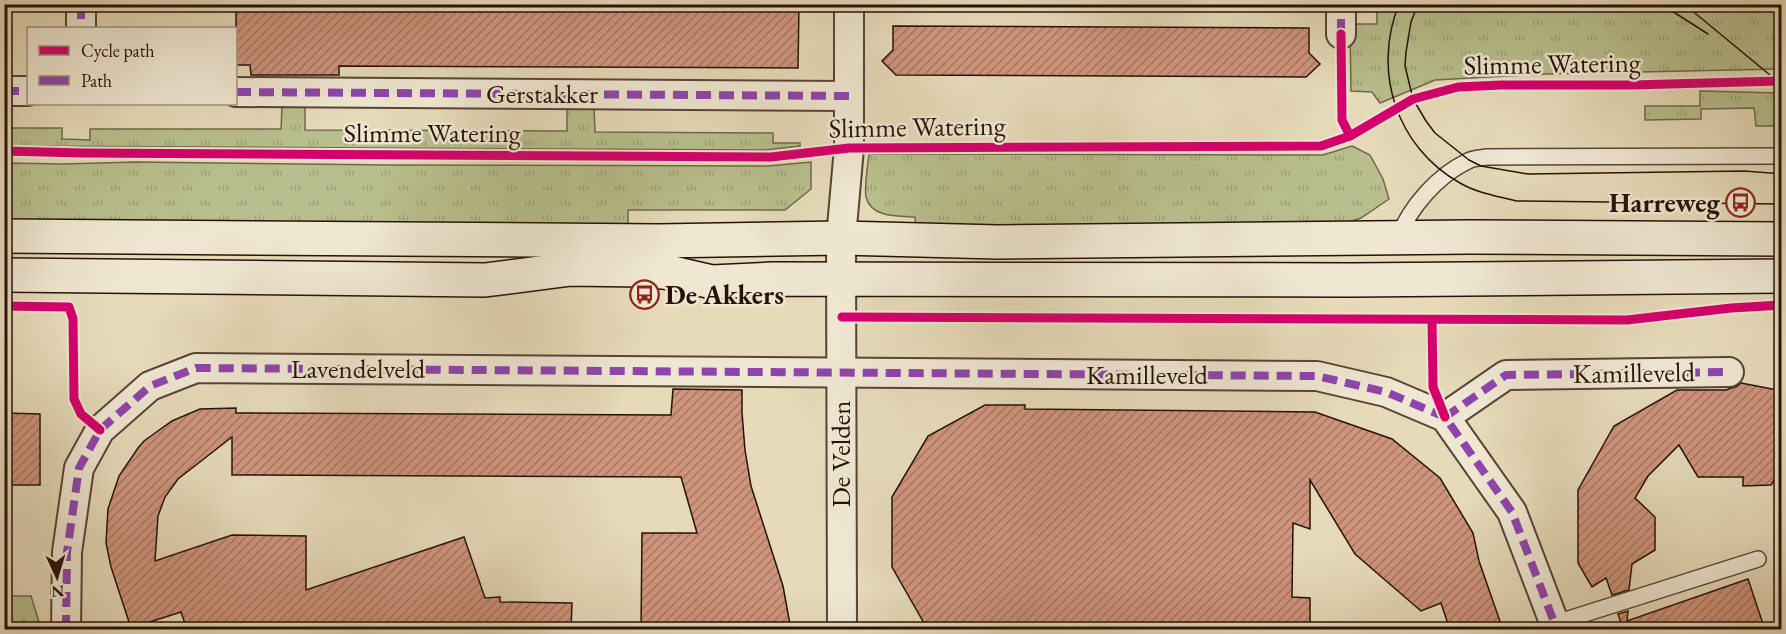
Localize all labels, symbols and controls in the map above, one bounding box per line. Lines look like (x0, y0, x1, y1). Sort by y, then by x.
legend (27, 27, 237, 105)
text: Cycle path (81, 39, 155, 62)
street label: Slimme Watering (1463, 44, 1641, 83)
text: Path (81, 69, 112, 92)
street label: Gerstakker (486, 76, 598, 111)
street label: Slimme Watering (828, 107, 1006, 146)
street label: Slimme Watering (343, 115, 521, 150)
place label: Harreweg (1609, 185, 1720, 220)
bus stop icon: Harreweg (1725, 187, 1757, 219)
place label: De Akkers (665, 277, 784, 312)
bus stop icon: De Akkers (628, 279, 660, 311)
street label: Lavendelveld (291, 351, 426, 386)
street label: Kamilleveld (1573, 354, 1696, 391)
street label: Kamilleveld (1086, 357, 1208, 392)
street label: De Velden (823, 400, 858, 508)
north arrow (27, 547, 87, 607)
text: N (51, 581, 65, 602)

